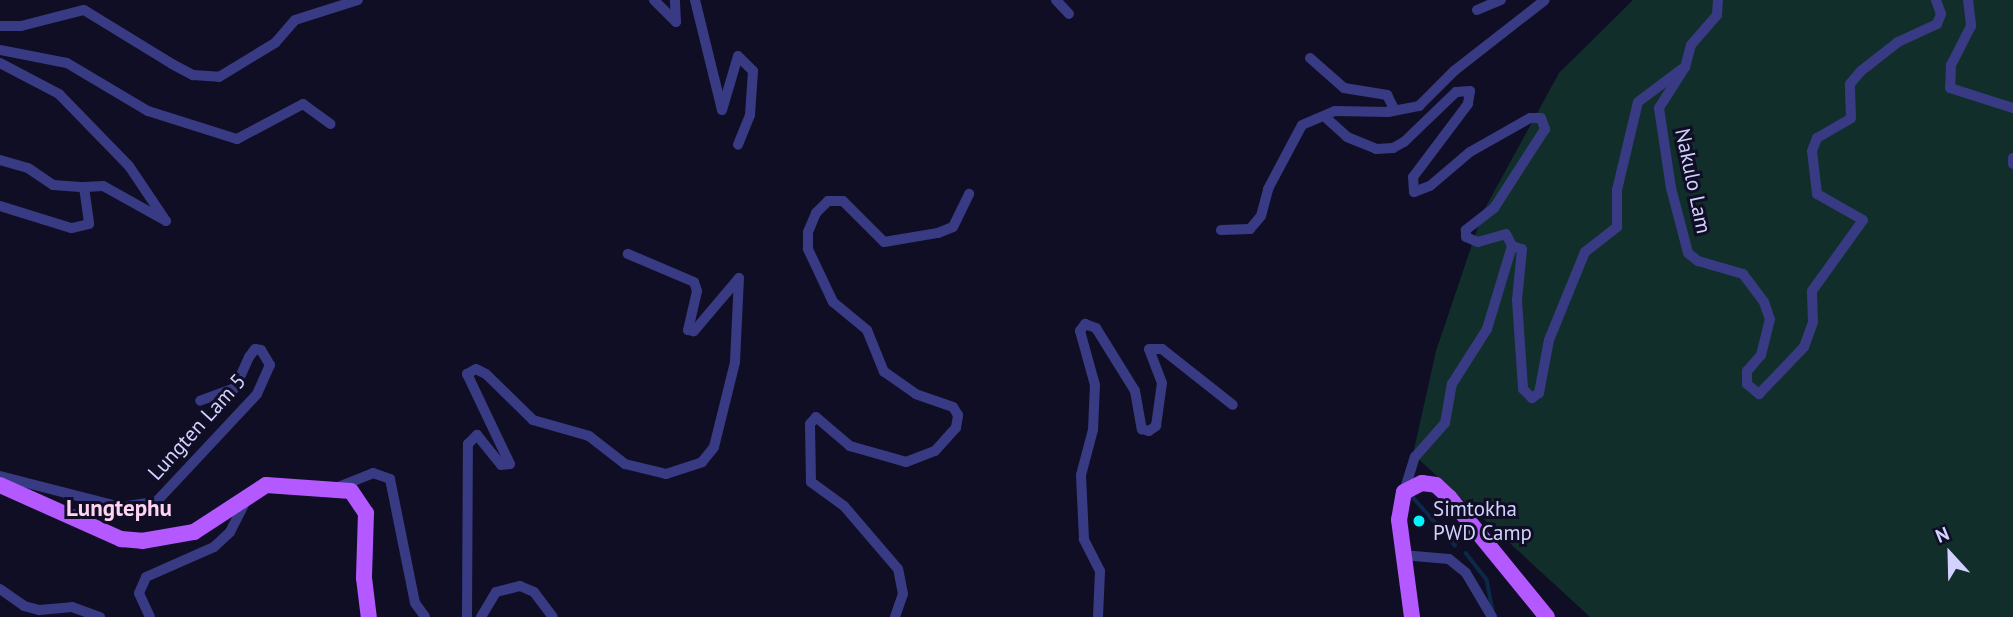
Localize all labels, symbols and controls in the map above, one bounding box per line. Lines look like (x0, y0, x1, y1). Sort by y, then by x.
street label: Nakulo Lam (1670, 126, 1716, 236)
street label: Lungten Lam 5 (143, 369, 251, 485)
district label: Lungtephu (66, 494, 172, 522)
place label: Simtokha PWD Camp (1433, 496, 1532, 546)
marker: Simtokha PWD Camp (1411, 513, 1427, 529)
north arrow (1915, 519, 1985, 589)
text: N (1932, 521, 1952, 548)

